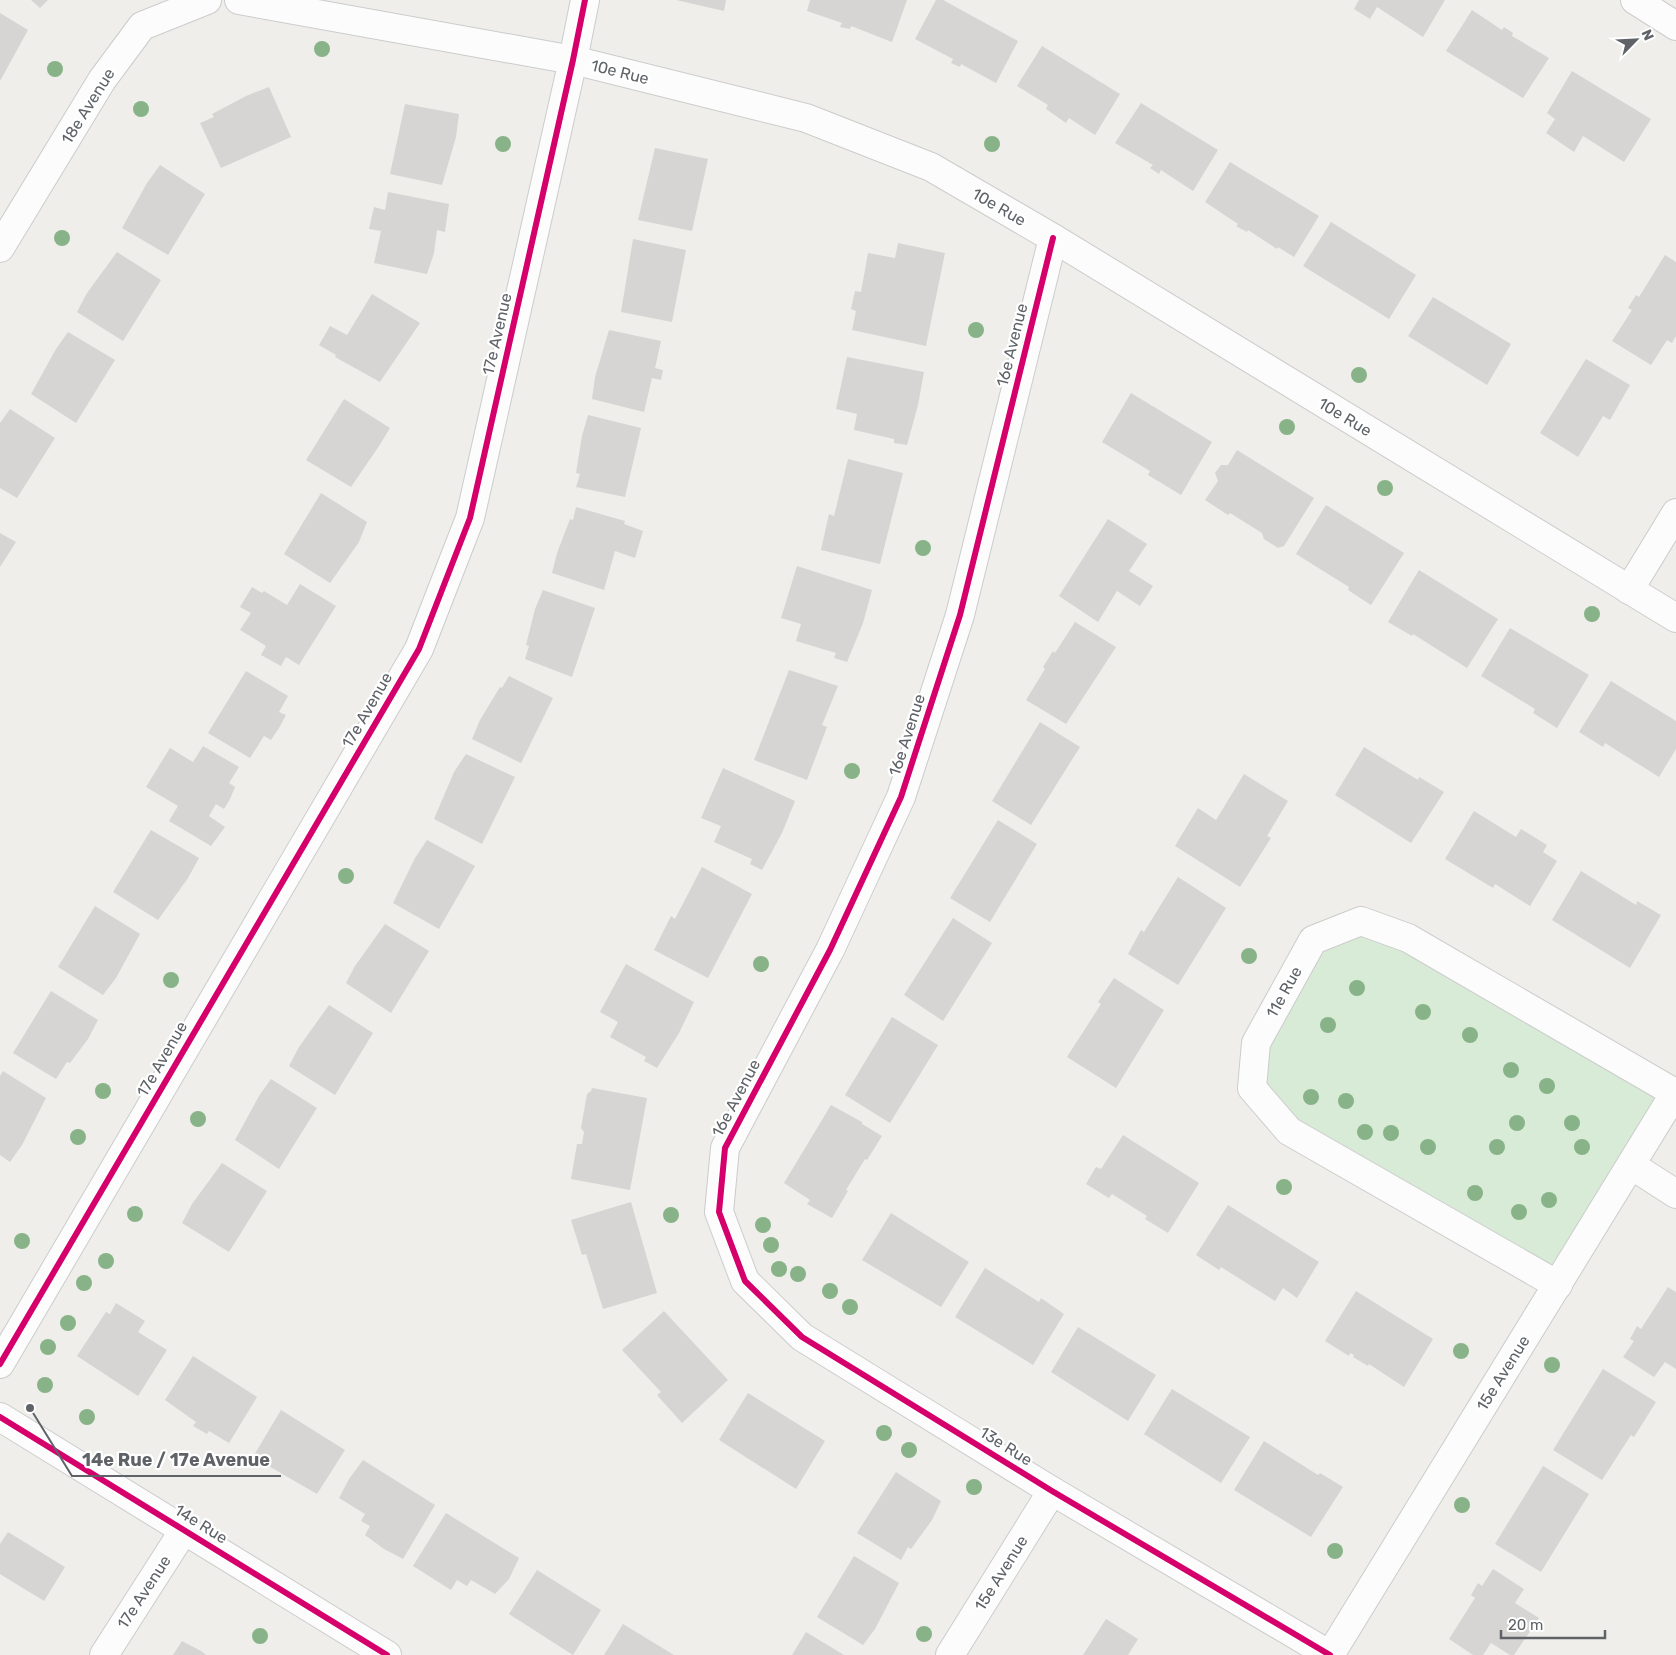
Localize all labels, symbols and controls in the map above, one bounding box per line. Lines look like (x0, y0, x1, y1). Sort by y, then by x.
north arrow (1611, 15, 1661, 65)
text: N (1638, 27, 1657, 43)
street label: 10e Rue (589, 56, 651, 88)
street label: 18e Avenue (57, 65, 119, 147)
street label: 10e Rue (969, 184, 1029, 230)
street label: 17e Avenue (478, 291, 516, 377)
street label: 16e Avenue (993, 301, 1032, 389)
street label: 10e Rue (1315, 394, 1375, 440)
street label: 17e Avenue (338, 669, 396, 751)
street label: 16e Avenue (885, 692, 929, 778)
street label: 11e Rue (1262, 963, 1306, 1021)
street label: 17e Avenue (133, 1018, 191, 1100)
street label: 16e Avenue (708, 1056, 764, 1140)
street label: 15e Avenue (1472, 1332, 1534, 1414)
street label: 13e Rue (976, 1422, 1036, 1470)
callout: 14e Rue / 17e Avenue (72, 1443, 281, 1476)
text: 14e Rue / 17e Avenue (82, 1449, 270, 1471)
street label: 14e Rue (171, 1500, 231, 1548)
street label: 15e Avenue (970, 1532, 1032, 1614)
street label: 17e Avenue (113, 1552, 175, 1632)
scale bar (1501, 1608, 1605, 1640)
text: 20 m (1508, 1616, 1543, 1634)

